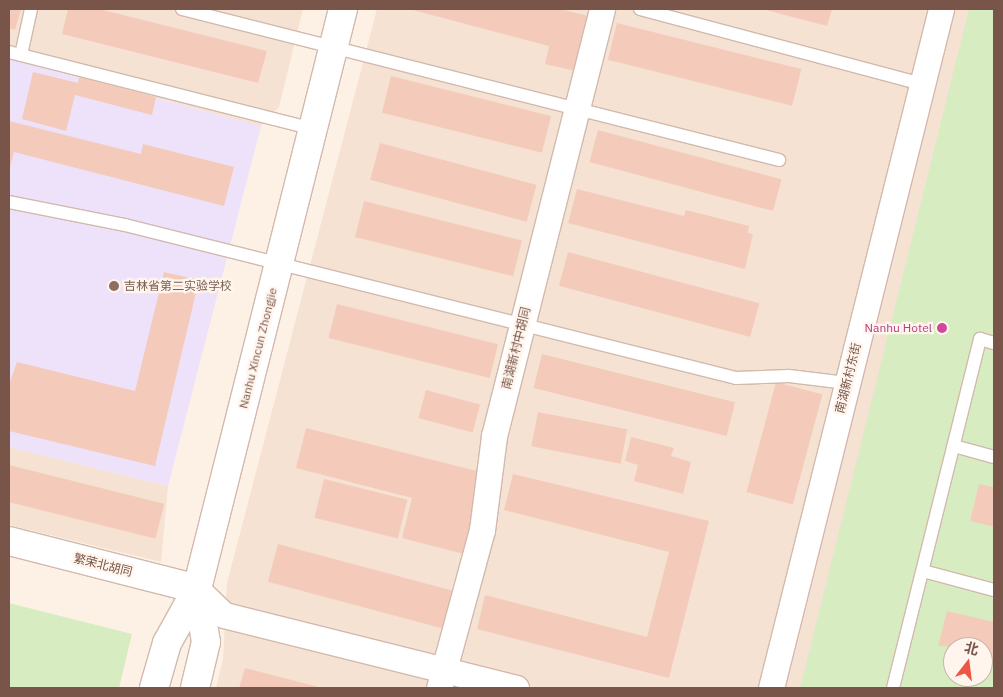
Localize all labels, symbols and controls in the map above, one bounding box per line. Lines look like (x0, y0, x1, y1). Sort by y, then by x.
place label: 吉林省第二实验学校 (124, 279, 232, 293)
marker: 吉林省第二实验学校 (108, 280, 120, 292)
street label: Nanhu Xincun Zhongjie (236, 286, 280, 410)
street label: 南湖新村中胡同 (499, 306, 533, 390)
place label: Nanhu Hotel (865, 321, 932, 335)
marker: Nanhu Hotel (936, 322, 948, 334)
street label: 南湖新村东街 (832, 341, 864, 415)
street label: 繁荣北胡同 (72, 551, 134, 579)
north arrow (943, 637, 993, 687)
text: 北 (963, 638, 981, 659)

